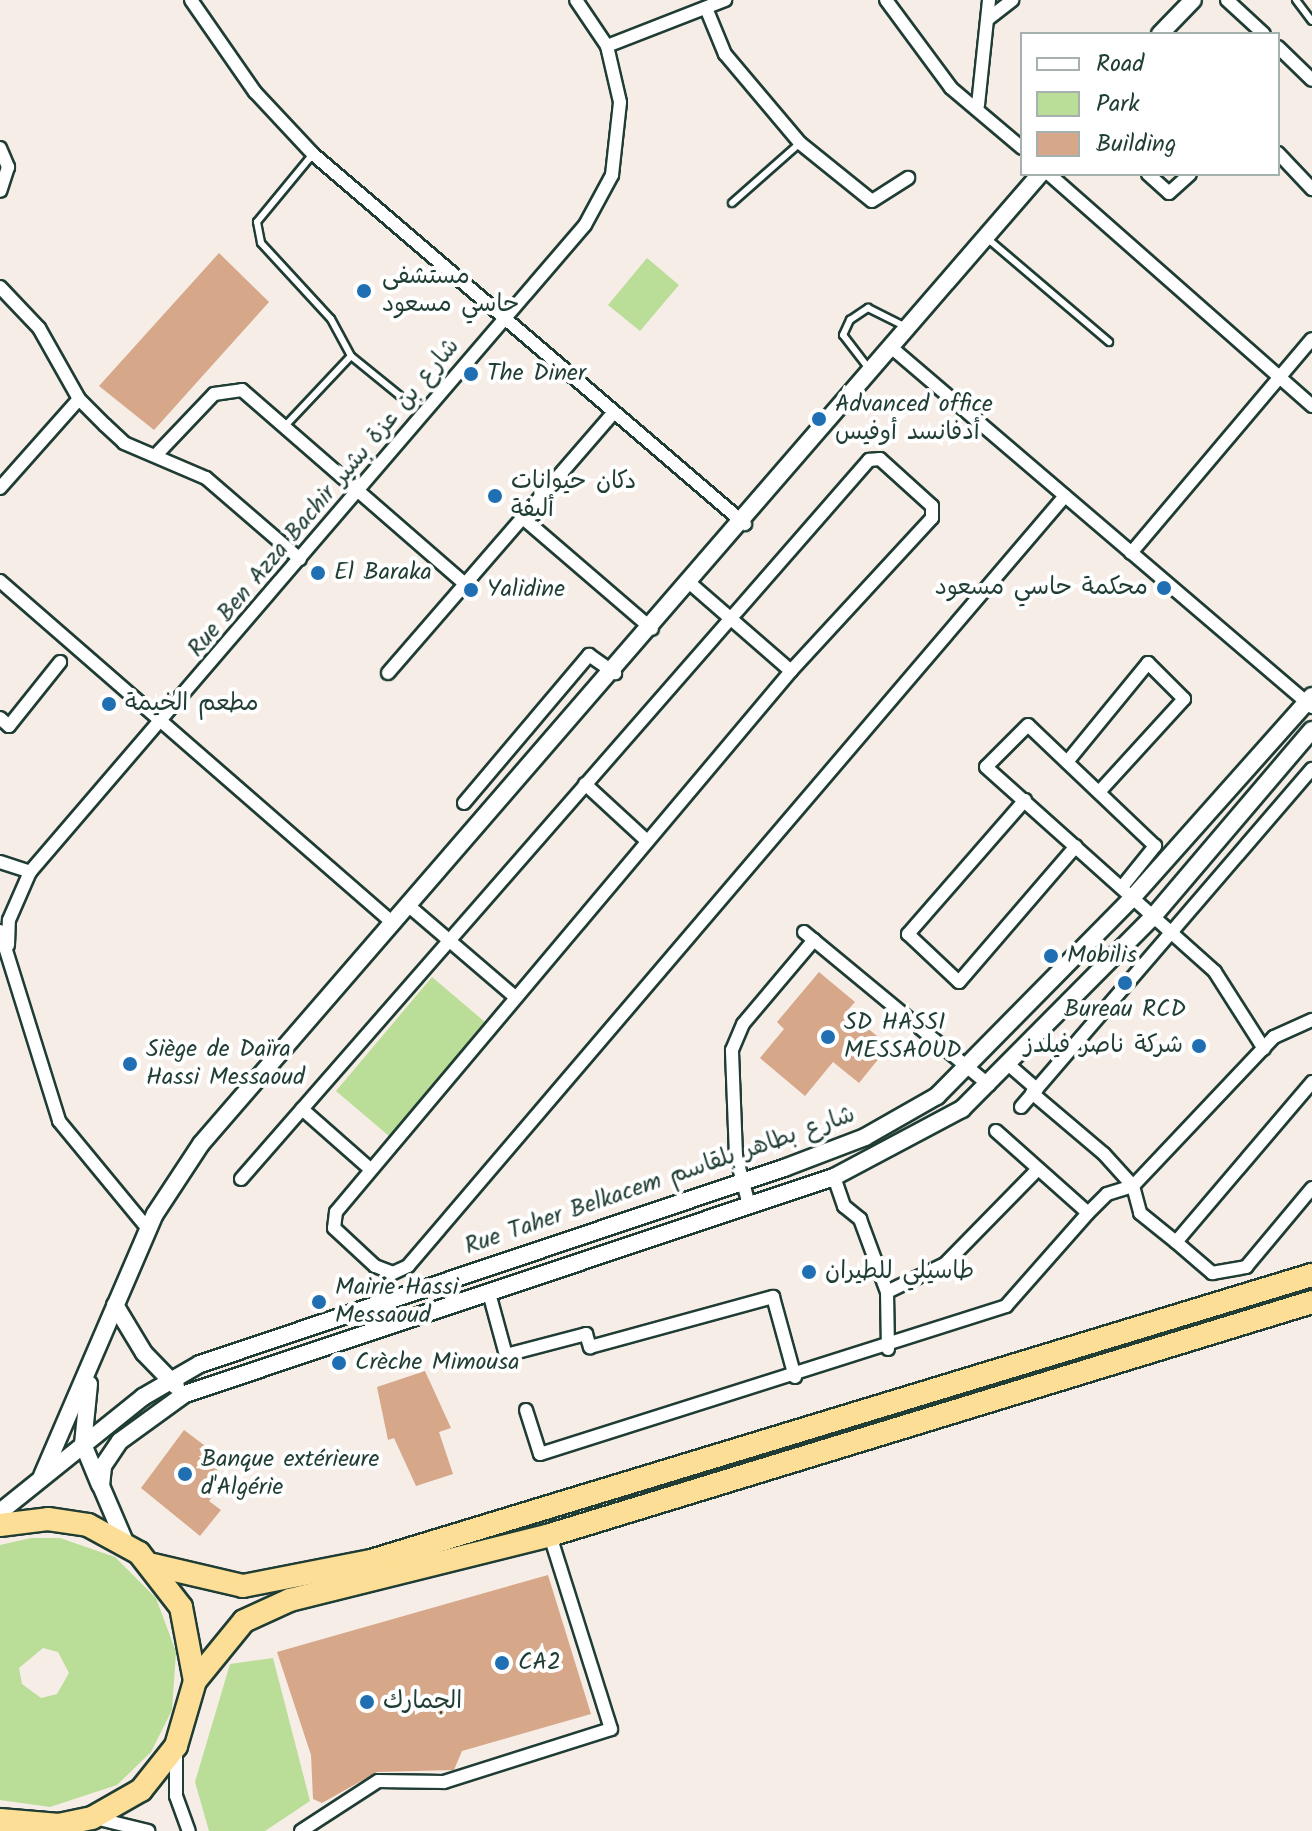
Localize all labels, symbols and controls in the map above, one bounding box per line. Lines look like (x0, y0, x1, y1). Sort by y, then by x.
legend (1020, 32, 1280, 176)
text: Road (1096, 45, 1144, 84)
text: Park (1096, 85, 1140, 124)
text: Building (1096, 125, 1176, 164)
place label: مستشفى حاسي مسعود (382, 263, 519, 319)
marker: مستشفى حاسي مسعود (353, 280, 375, 302)
street label: Rue Ben Azza Bachir شارع بن عزة بشير (182, 333, 466, 663)
place label: The Diner (487, 360, 586, 388)
marker: The Diner (462, 365, 480, 383)
place label: Advanced office أدفانسد أوفيس (835, 391, 993, 447)
marker: Advanced office أدفانسد أوفيس (810, 410, 828, 428)
place label: دكان حيوانات أليفة (511, 468, 636, 524)
marker: دكان حيوانات أليفة (486, 487, 504, 505)
place label: El Baraka (334, 559, 432, 587)
marker: El Baraka (309, 564, 327, 582)
place label: محكمة حاسي مسعود (935, 574, 1148, 602)
place label: Yalidine (487, 576, 565, 604)
marker: محكمة حاسي مسعود (1155, 579, 1173, 597)
marker: Yalidine (462, 581, 480, 599)
place label: مطعم الخيمة (125, 690, 259, 718)
marker: مطعم الخيمة (100, 695, 118, 713)
place label: Mobilis (1067, 942, 1137, 970)
marker: Mobilis (1042, 947, 1060, 965)
marker: Bureau RCD (1116, 974, 1134, 992)
place label: Bureau RCD (1064, 996, 1186, 1024)
place label: SD HASSI MESSAOUD (844, 1009, 962, 1065)
marker: SD HASSI MESSAOUD (819, 1028, 837, 1046)
place label: شركة ناصر فيلدز (1024, 1032, 1183, 1060)
place label: Siège de Daïra Hassi Messaoud (146, 1036, 305, 1092)
marker: شركة ناصر فيلدز (1190, 1037, 1208, 1055)
marker: Siège de Daïra Hassi Messaoud (121, 1055, 139, 1073)
street label: Rue Taher Belkacem شارع بطاهر بلقاسم (461, 1100, 859, 1262)
place label: طاسيلي للطيران (825, 1258, 974, 1286)
marker: طاسيلي للطيران (800, 1263, 818, 1281)
place label: Mairie Hassi Messaoud (335, 1274, 458, 1330)
marker: Mairie Hassi Messaoud (310, 1293, 328, 1311)
place label: Crèche Mimousa (355, 1349, 519, 1377)
marker: Crèche Mimousa (330, 1354, 348, 1372)
place label: Banque extérieure d'Algérie (201, 1446, 379, 1502)
marker: Banque extérieure d'Algérie (176, 1465, 194, 1483)
place label: CA2 (518, 1649, 561, 1677)
marker: CA2 (493, 1654, 511, 1672)
place label: الجمارك (383, 1688, 462, 1716)
marker: الجمارك (358, 1693, 376, 1711)

